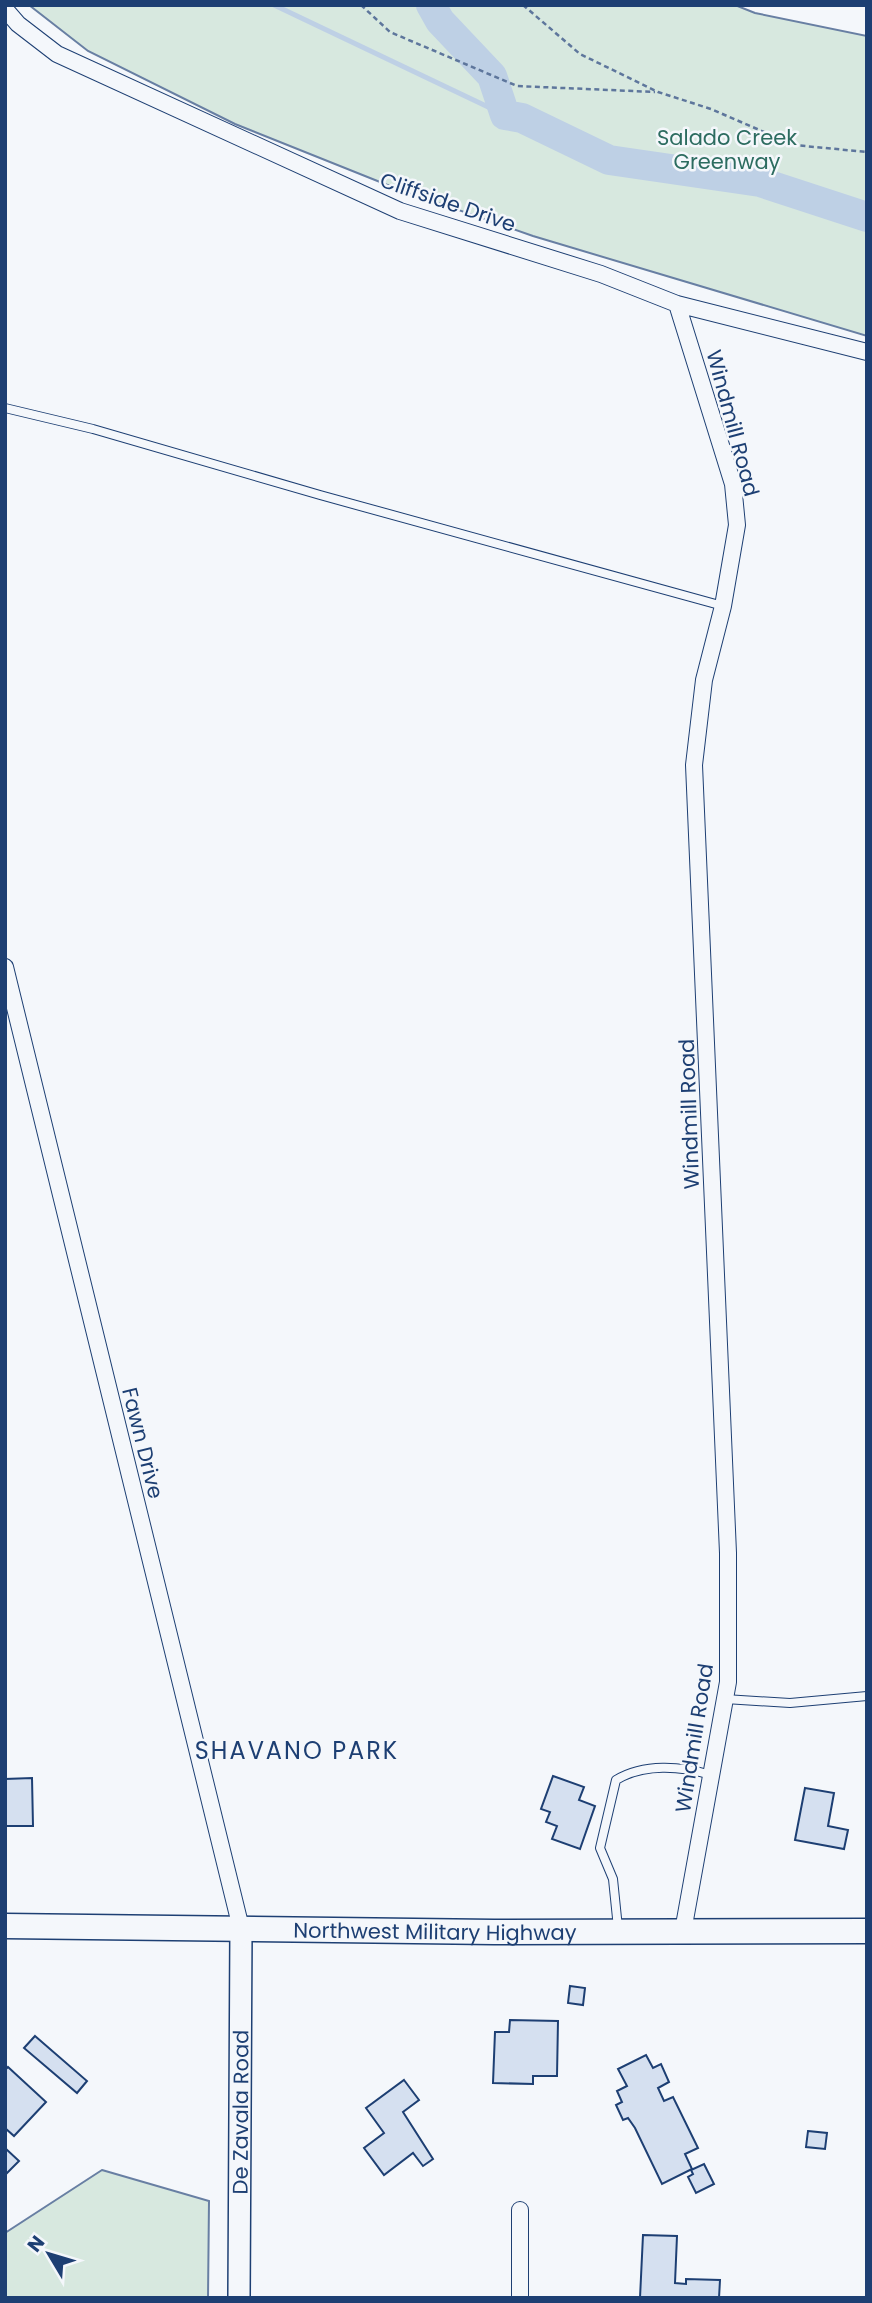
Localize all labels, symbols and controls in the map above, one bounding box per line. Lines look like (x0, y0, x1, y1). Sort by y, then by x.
park label: Salado Creek Greenway (657, 123, 797, 176)
street label: Cliffside Drive (376, 165, 520, 239)
street label: Windmill Road (699, 346, 767, 500)
street label: Windmill Road (672, 1038, 706, 1190)
street label: Fawn Drive (115, 1384, 171, 1502)
street label: Windmill Road (668, 1661, 720, 1815)
district label: SHAVANO PARK (195, 1734, 399, 1767)
street label: Northwest Military Highway (293, 1915, 577, 1947)
street label: De Zavala Road (225, 2030, 255, 2194)
north arrow (14, 2219, 84, 2289)
text: N (21, 2230, 51, 2258)

